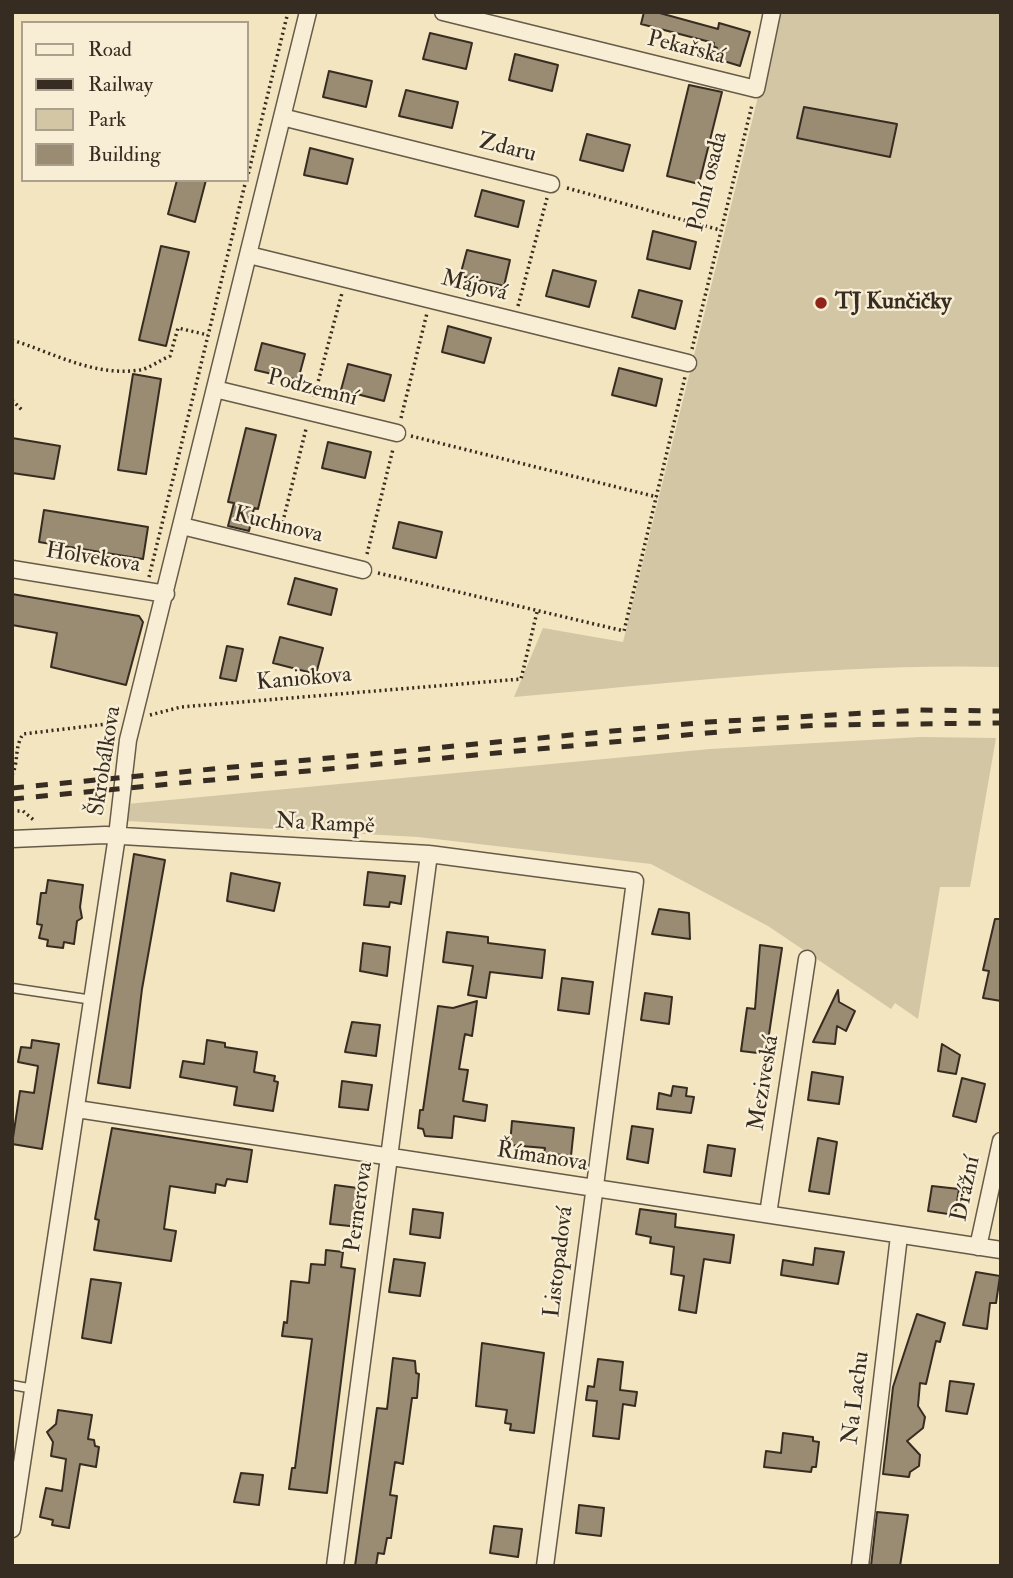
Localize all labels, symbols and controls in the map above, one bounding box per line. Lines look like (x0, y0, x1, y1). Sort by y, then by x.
legend (21, 21, 248, 182)
street label: Pekařská (644, 26, 728, 72)
text: Road (88, 36, 132, 63)
text: Railway (88, 71, 153, 98)
text: Park (88, 106, 126, 133)
street label: Zdaru (475, 129, 539, 169)
street label: Polní osada (683, 129, 735, 235)
text: Building (88, 141, 161, 168)
street label: Májová (438, 265, 510, 309)
place label: TJ Kunčičky (835, 289, 951, 317)
marker: TJ Kunčičky (813, 295, 829, 311)
street label: Podzemní (264, 365, 360, 413)
street label: Kuchnova (231, 502, 325, 550)
street label: Holvekova (44, 538, 142, 580)
street label: Kaniokova (255, 662, 353, 698)
street label: Škrobálkova (84, 704, 128, 818)
street label: Na Rampě (275, 809, 375, 841)
street label: Meziveská (744, 1033, 786, 1133)
street label: Římanova (494, 1137, 590, 1179)
street label: Drážní (947, 1154, 987, 1224)
street label: Pernerova (340, 1160, 380, 1254)
street label: Listopadová (539, 1205, 581, 1319)
street label: Na Lachu (838, 1350, 876, 1446)

